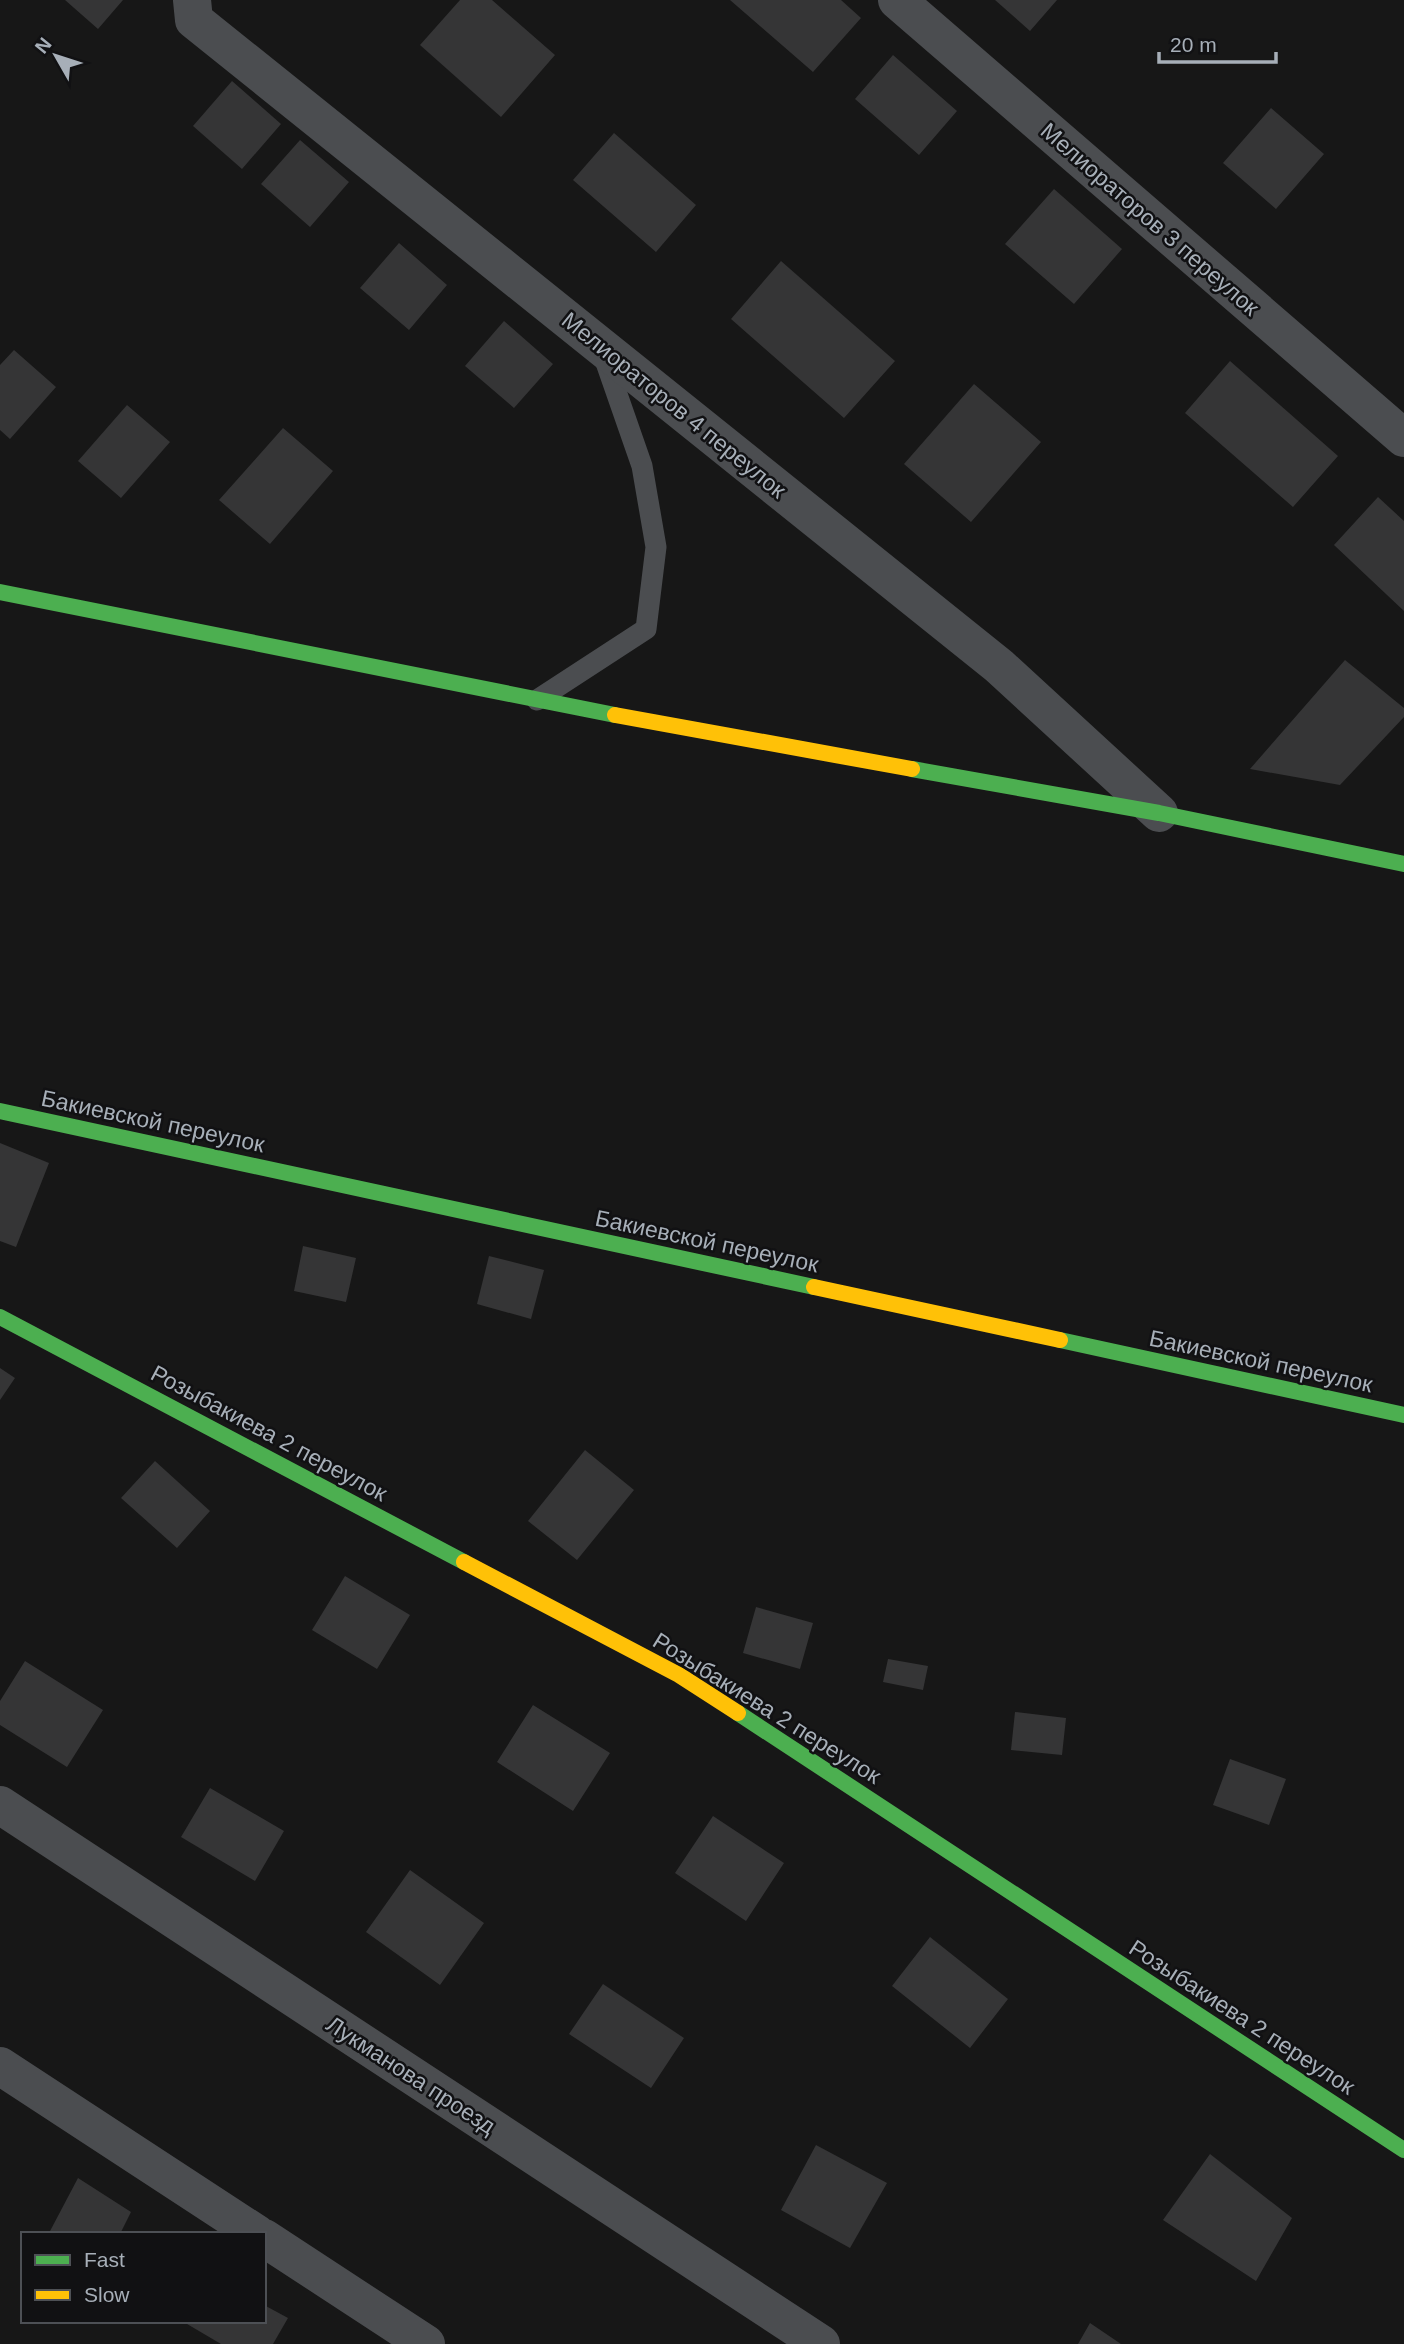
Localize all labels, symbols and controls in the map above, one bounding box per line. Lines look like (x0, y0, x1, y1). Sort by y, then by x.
north arrow (21, 21, 91, 91)
scale bar (1159, 21, 1276, 65)
text: 20 m (1170, 33, 1217, 56)
text: N (31, 34, 56, 58)
street label: Мелиораторов 3 переулок (1036, 117, 1265, 321)
street label: Мелиораторов 4 переулок (557, 307, 792, 504)
street label: Бакиевской переулок (39, 1085, 268, 1158)
street label: Бакиевской переулок (593, 1205, 822, 1278)
street label: Бакиевской переулок (1147, 1325, 1376, 1398)
street label: Розыбакиева 2 переулок (147, 1360, 392, 1507)
street label: Розыбакиева 2 переулок (648, 1627, 886, 1789)
street label: Розыбакиева 2 переулок (1124, 1934, 1360, 2100)
street label: Лукманова проезд (322, 2011, 501, 2140)
legend (21, 2232, 266, 2323)
text: Fast (84, 2248, 125, 2271)
text: Slow (84, 2283, 130, 2306)

